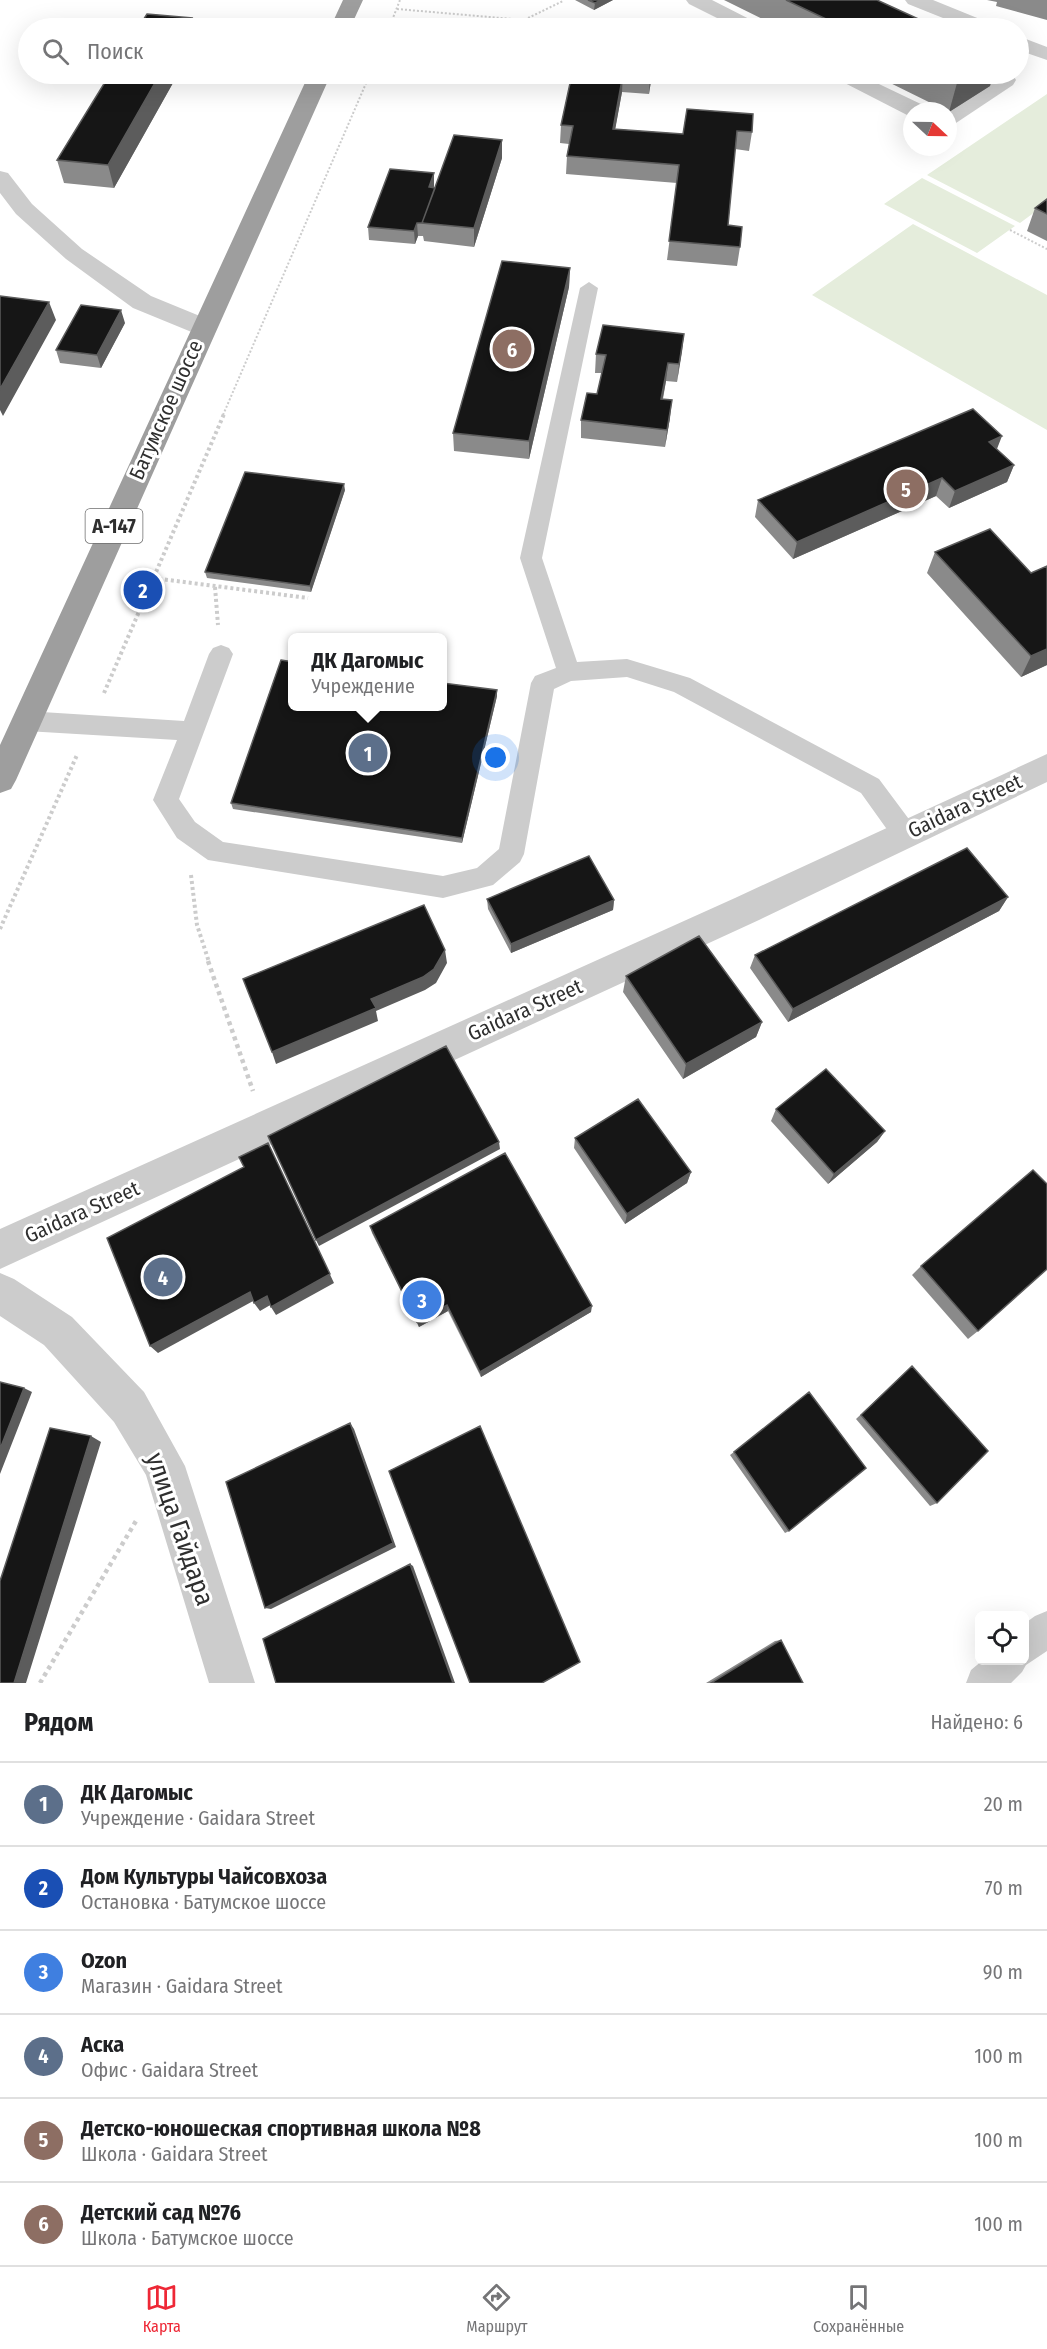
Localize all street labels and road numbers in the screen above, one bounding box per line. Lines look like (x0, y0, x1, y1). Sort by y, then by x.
street label: Батумское шоссе (124, 336, 208, 484)
road number: А-147 (86, 509, 142, 543)
street label: Gaidara Street (904, 768, 1026, 844)
street label: Gaidara Street (464, 973, 586, 1047)
street label: Gaidara Street (21, 1175, 143, 1249)
street label: улица Гайдара (139, 1449, 221, 1609)

